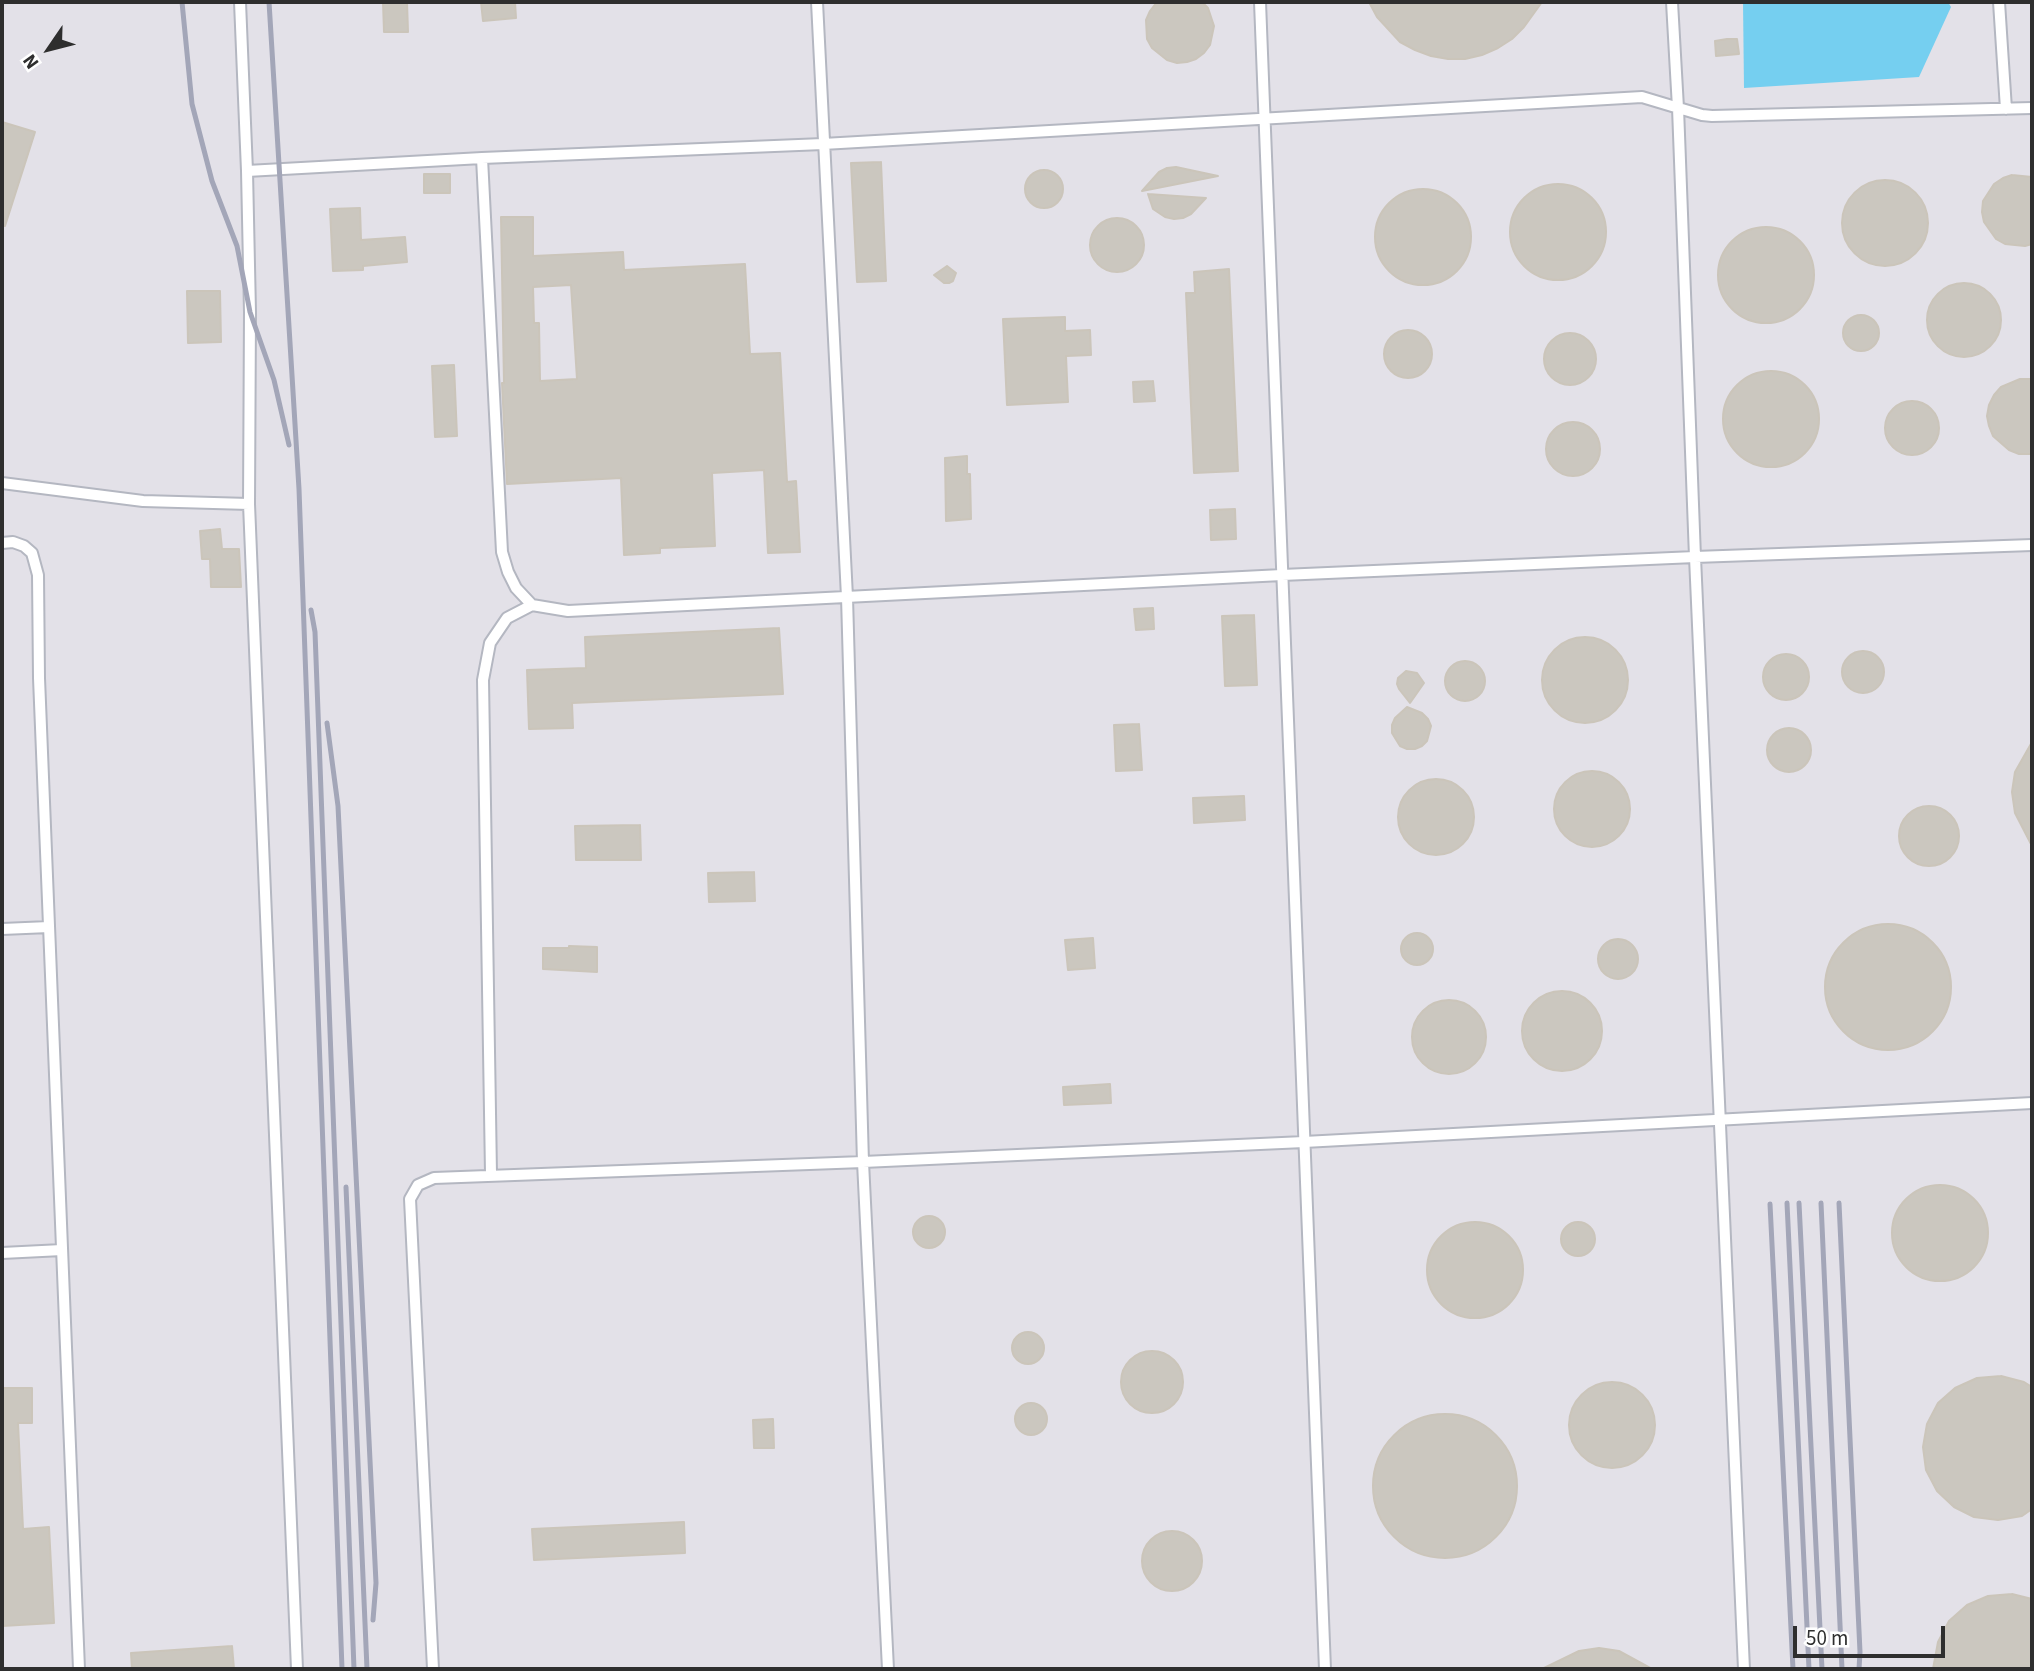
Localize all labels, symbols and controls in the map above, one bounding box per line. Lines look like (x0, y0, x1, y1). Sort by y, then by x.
north arrow (14, 14, 84, 84)
text: N (17, 48, 46, 74)
scale bar (1796, 1612, 1948, 1656)
text: 50 m (1806, 1623, 1848, 1653)

